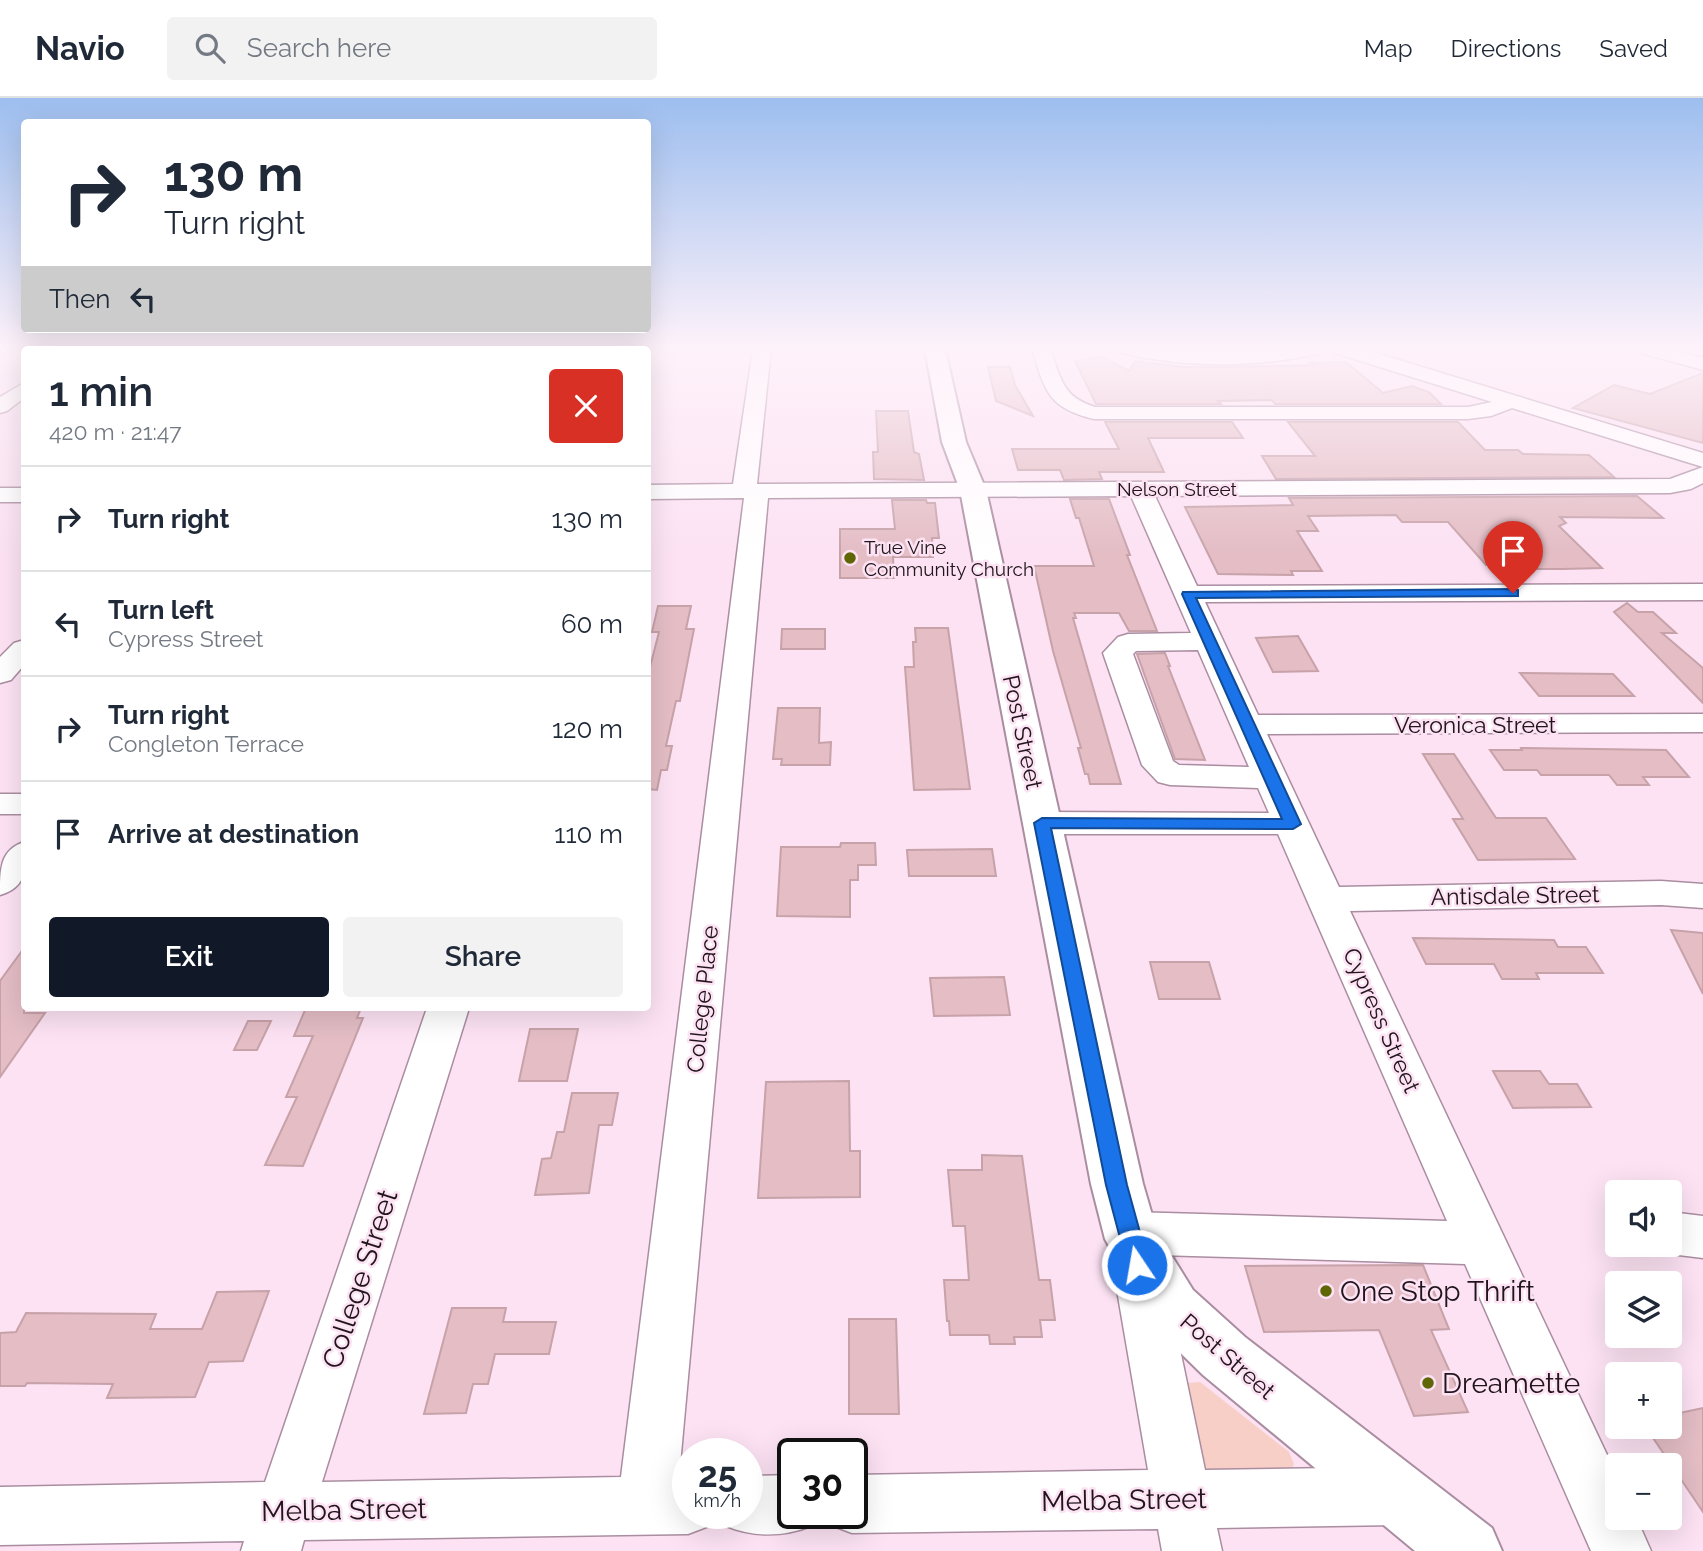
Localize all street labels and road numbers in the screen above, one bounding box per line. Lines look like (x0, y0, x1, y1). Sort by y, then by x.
street label: Nelson Street (1117, 478, 1238, 500)
street label: Post Street (998, 672, 1048, 792)
street label: Veronica Street (1394, 711, 1556, 738)
street label: Antisdale Street (1430, 880, 1600, 910)
street label: College Place (681, 924, 723, 1074)
street label: Cypress Street (1338, 943, 1426, 1097)
street label: College Street (316, 1185, 405, 1373)
street label: Post Street (1175, 1308, 1281, 1405)
street label: Melba Street (1041, 1482, 1208, 1518)
street label: Melba Street (261, 1492, 428, 1528)

